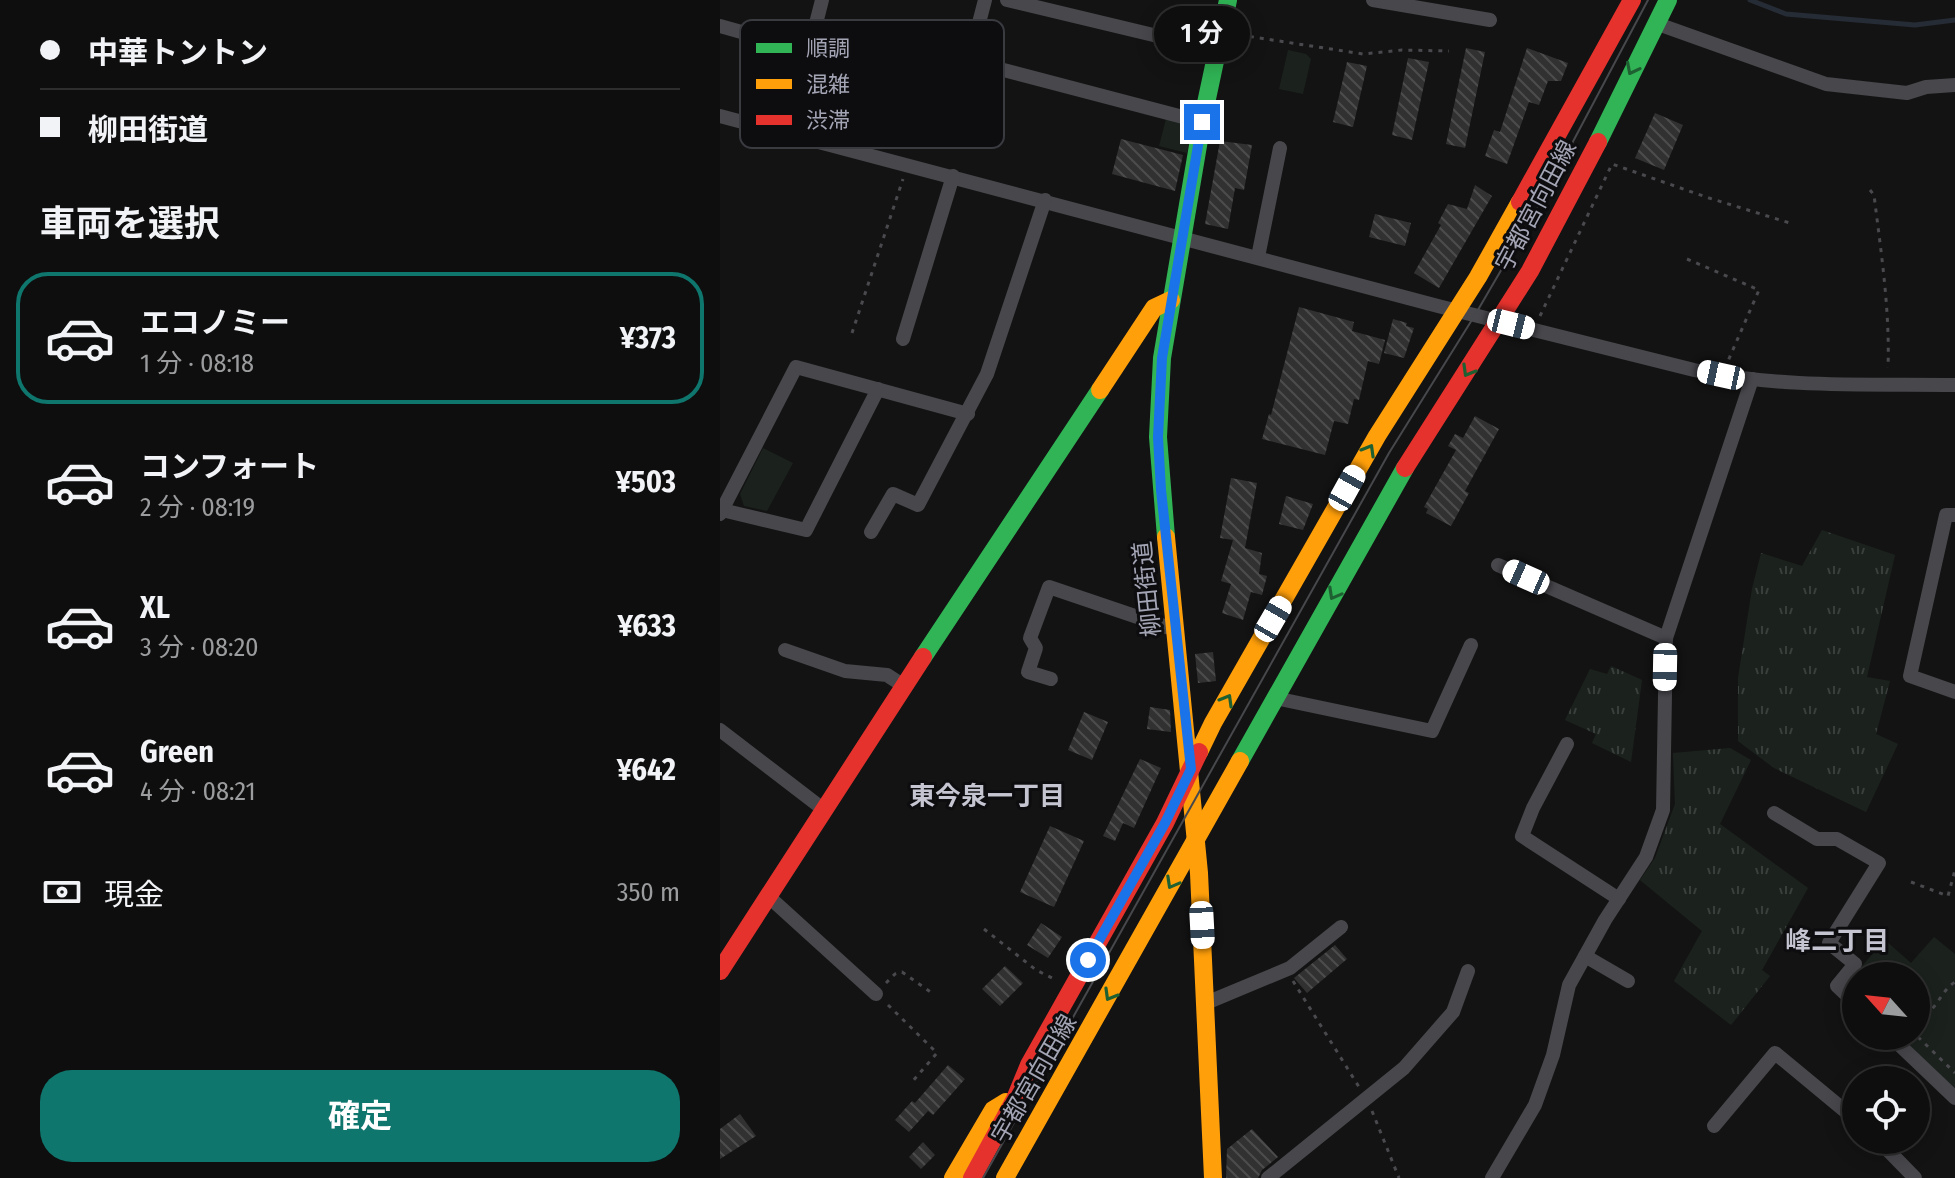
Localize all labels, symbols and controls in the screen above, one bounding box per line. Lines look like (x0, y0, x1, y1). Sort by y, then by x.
callout: 1 分 (1154, 6, 1250, 62)
text: 1 分 (1181, 18, 1223, 49)
legend (740, 20, 1004, 148)
text: 中華トントン (88, 35, 268, 71)
text: 順調 (806, 35, 850, 62)
one-way arrow (1626, 61, 1642, 76)
text: 混雑 (806, 71, 850, 98)
route end (1184, 104, 1220, 140)
text: 渋滞 (806, 107, 850, 134)
text: 柳田街道 (88, 112, 208, 148)
street label: 宇都宮向田線 (1490, 136, 1582, 276)
text: 車両を選択 (40, 202, 220, 246)
icon: car (44, 302, 116, 374)
text: エコノミー (140, 305, 290, 341)
car (1485, 307, 1537, 341)
text: ¥373 (620, 320, 676, 356)
text: 1 分 · 08:18 (140, 348, 254, 379)
car (1695, 358, 1747, 392)
one-way arrow (1462, 362, 1478, 377)
one-way arrow (1359, 444, 1375, 459)
icon: car (44, 446, 116, 518)
text: コンフォート (140, 449, 319, 485)
car (1325, 461, 1369, 515)
text: ¥503 (616, 464, 676, 500)
text: 2 分 · 08:19 (140, 492, 255, 523)
street label: 柳田街道 (1128, 540, 1166, 638)
car (1499, 556, 1553, 598)
one-way arrow (1328, 585, 1344, 600)
icon: car (44, 590, 116, 662)
text: XL (140, 590, 170, 626)
car (1251, 592, 1295, 646)
text: ¥633 (618, 608, 676, 644)
text: 3 分 · 08:20 (140, 632, 259, 663)
car (1653, 643, 1677, 691)
one-way arrow (1217, 694, 1232, 708)
icon: car (44, 734, 116, 806)
text: Green (140, 734, 214, 770)
text: ¥642 (617, 752, 676, 788)
text: 4 分 · 08:21 (140, 776, 256, 807)
district label: 東今泉一丁目 (909, 781, 1065, 812)
icon: cash (40, 870, 84, 914)
one-way arrow (1167, 875, 1182, 890)
text: 現金 (104, 877, 164, 913)
text: 350 m (617, 877, 680, 908)
car (1189, 900, 1215, 950)
district label: 峰二丁目 (1785, 926, 1889, 957)
route start (1070, 942, 1106, 978)
north arrow (1842, 962, 1930, 1050)
map controls (1842, 962, 1930, 1154)
one-way arrow (1104, 986, 1120, 1001)
street label: 宇都宮向田線 (986, 1010, 1082, 1148)
button: locate (1842, 1066, 1930, 1154)
button: 確定 (40, 1070, 680, 1162)

